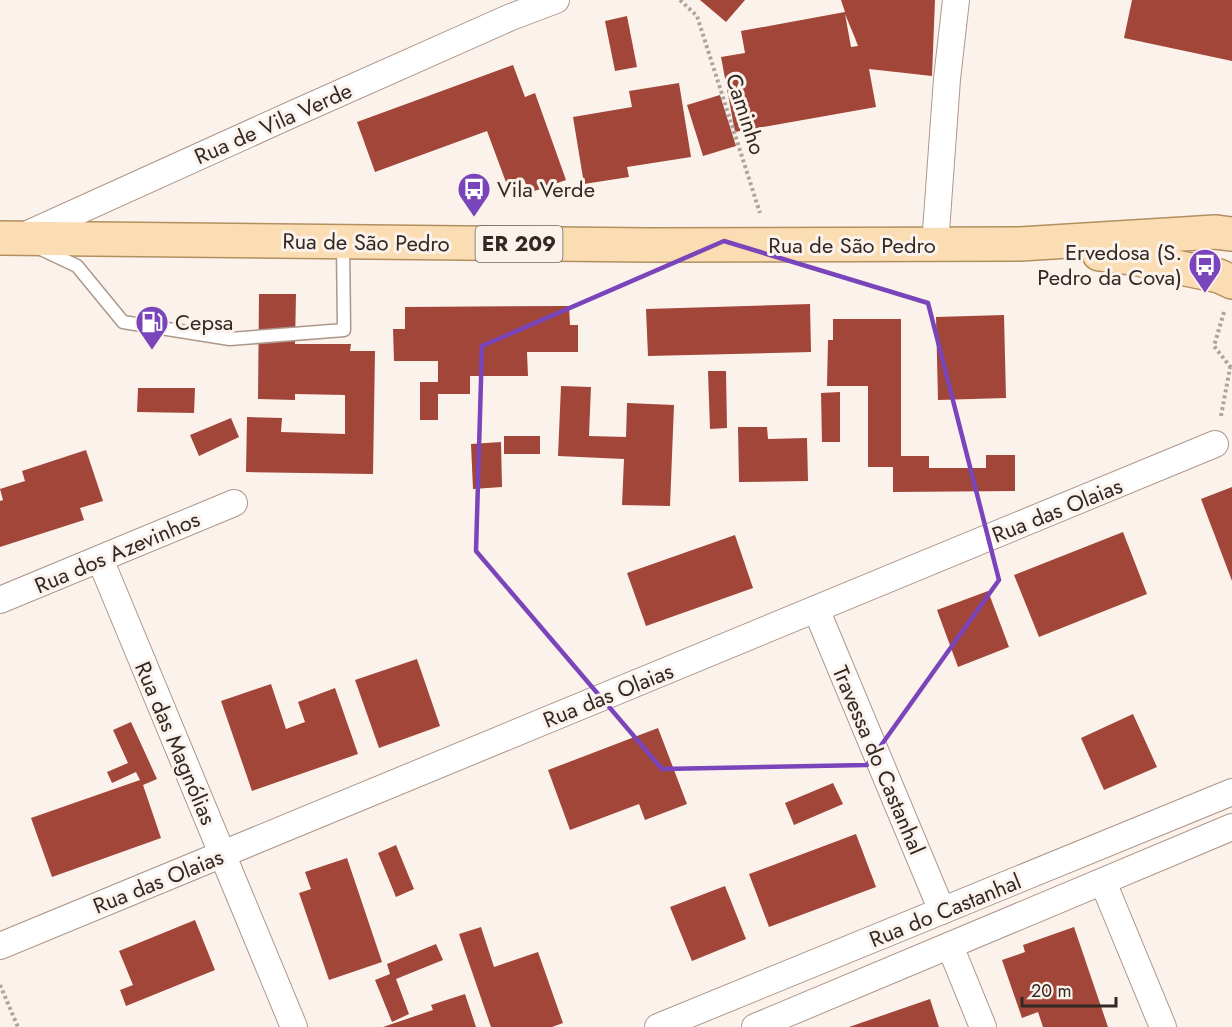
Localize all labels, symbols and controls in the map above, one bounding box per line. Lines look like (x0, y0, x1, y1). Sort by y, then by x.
street label: Caminho (718, 69, 774, 159)
street label: Rua de Vila Verde (189, 74, 357, 172)
bus stop icon: Vila Verde (456, 171, 492, 218)
place label: Vila Verde (497, 173, 595, 205)
street label: Rua de São Pedro (282, 225, 450, 259)
road number: ER 209 (476, 226, 562, 262)
street label: Rua de São Pedro (768, 229, 936, 261)
place label: Ervedosa (S. Pedro da Cova) (1037, 236, 1182, 293)
bus stop icon: Ervedosa (S. Pedro da Cova) (1187, 247, 1223, 294)
fuel station icon: Cepsa (134, 304, 170, 351)
place label: Cepsa (175, 306, 233, 338)
street label: Rua das Olaias (987, 469, 1127, 551)
street label: Rua dos Azevinhos (29, 503, 205, 601)
street label: Rua das Olaias (538, 654, 678, 736)
street label: Rua das Magnólias (127, 656, 225, 830)
street label: Travessa do Castanhal (825, 661, 933, 859)
street label: Rua das Olaias (88, 840, 228, 922)
street label: Rua do Castanhal (864, 865, 1026, 955)
scale bar (1022, 970, 1116, 1008)
text: 20 m (1031, 978, 1071, 1004)

